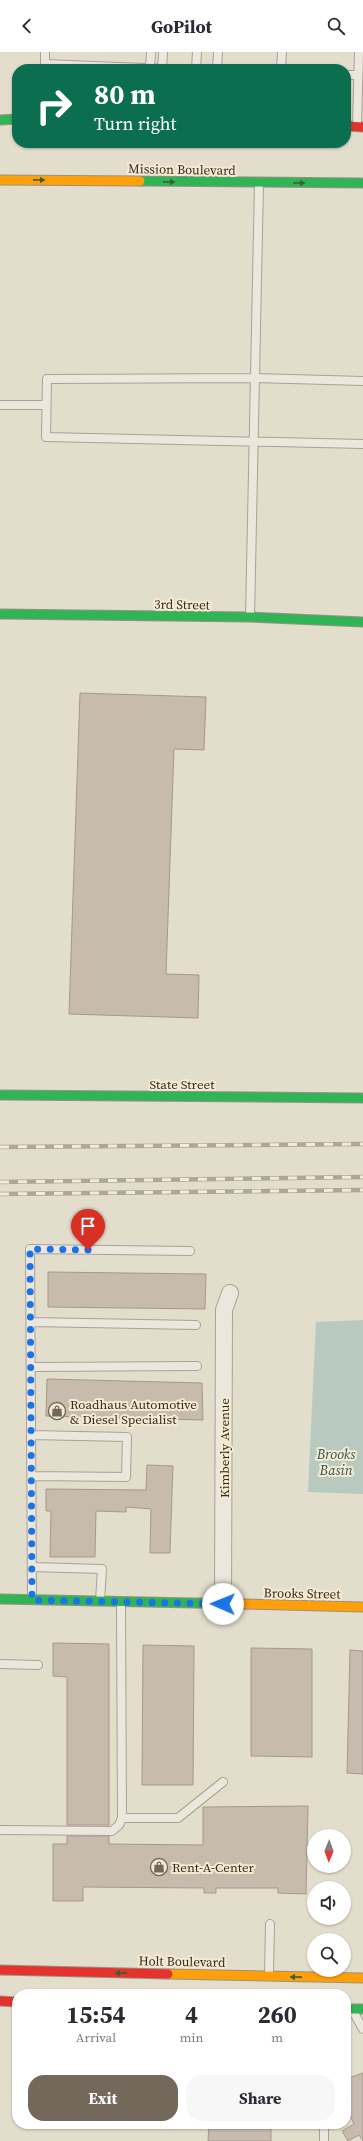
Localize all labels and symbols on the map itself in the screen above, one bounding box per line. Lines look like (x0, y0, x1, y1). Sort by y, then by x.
street label: Mission Boulevard (128, 160, 237, 179)
one-way arrow (33, 177, 46, 183)
one-way arrow (163, 178, 175, 185)
one-way arrow (293, 180, 306, 186)
street label: 3rd Street (154, 596, 211, 613)
street label: State Street (150, 1076, 215, 1093)
pin (71, 1209, 105, 1250)
place label: Roadhaus Automotive & Diesel Specialist (70, 1396, 197, 1428)
street label: Kimberly Avenue (216, 1398, 233, 1498)
shop icon: Roadhaus Automotive & Diesel Specialist (47, 1401, 67, 1421)
water label: Brooks Basin (316, 1444, 356, 1480)
position arrow (202, 1583, 244, 1625)
street label: Brooks Street (263, 1584, 341, 1603)
north arrow (307, 1829, 351, 1873)
shop icon: Rent-A-Center (149, 1857, 169, 1877)
place label: Rent-A-Center (172, 1859, 255, 1876)
street label: Holt Boulevard (138, 1952, 226, 1971)
one-way arrow (114, 1970, 127, 1976)
one-way arrow (290, 1973, 302, 1980)

